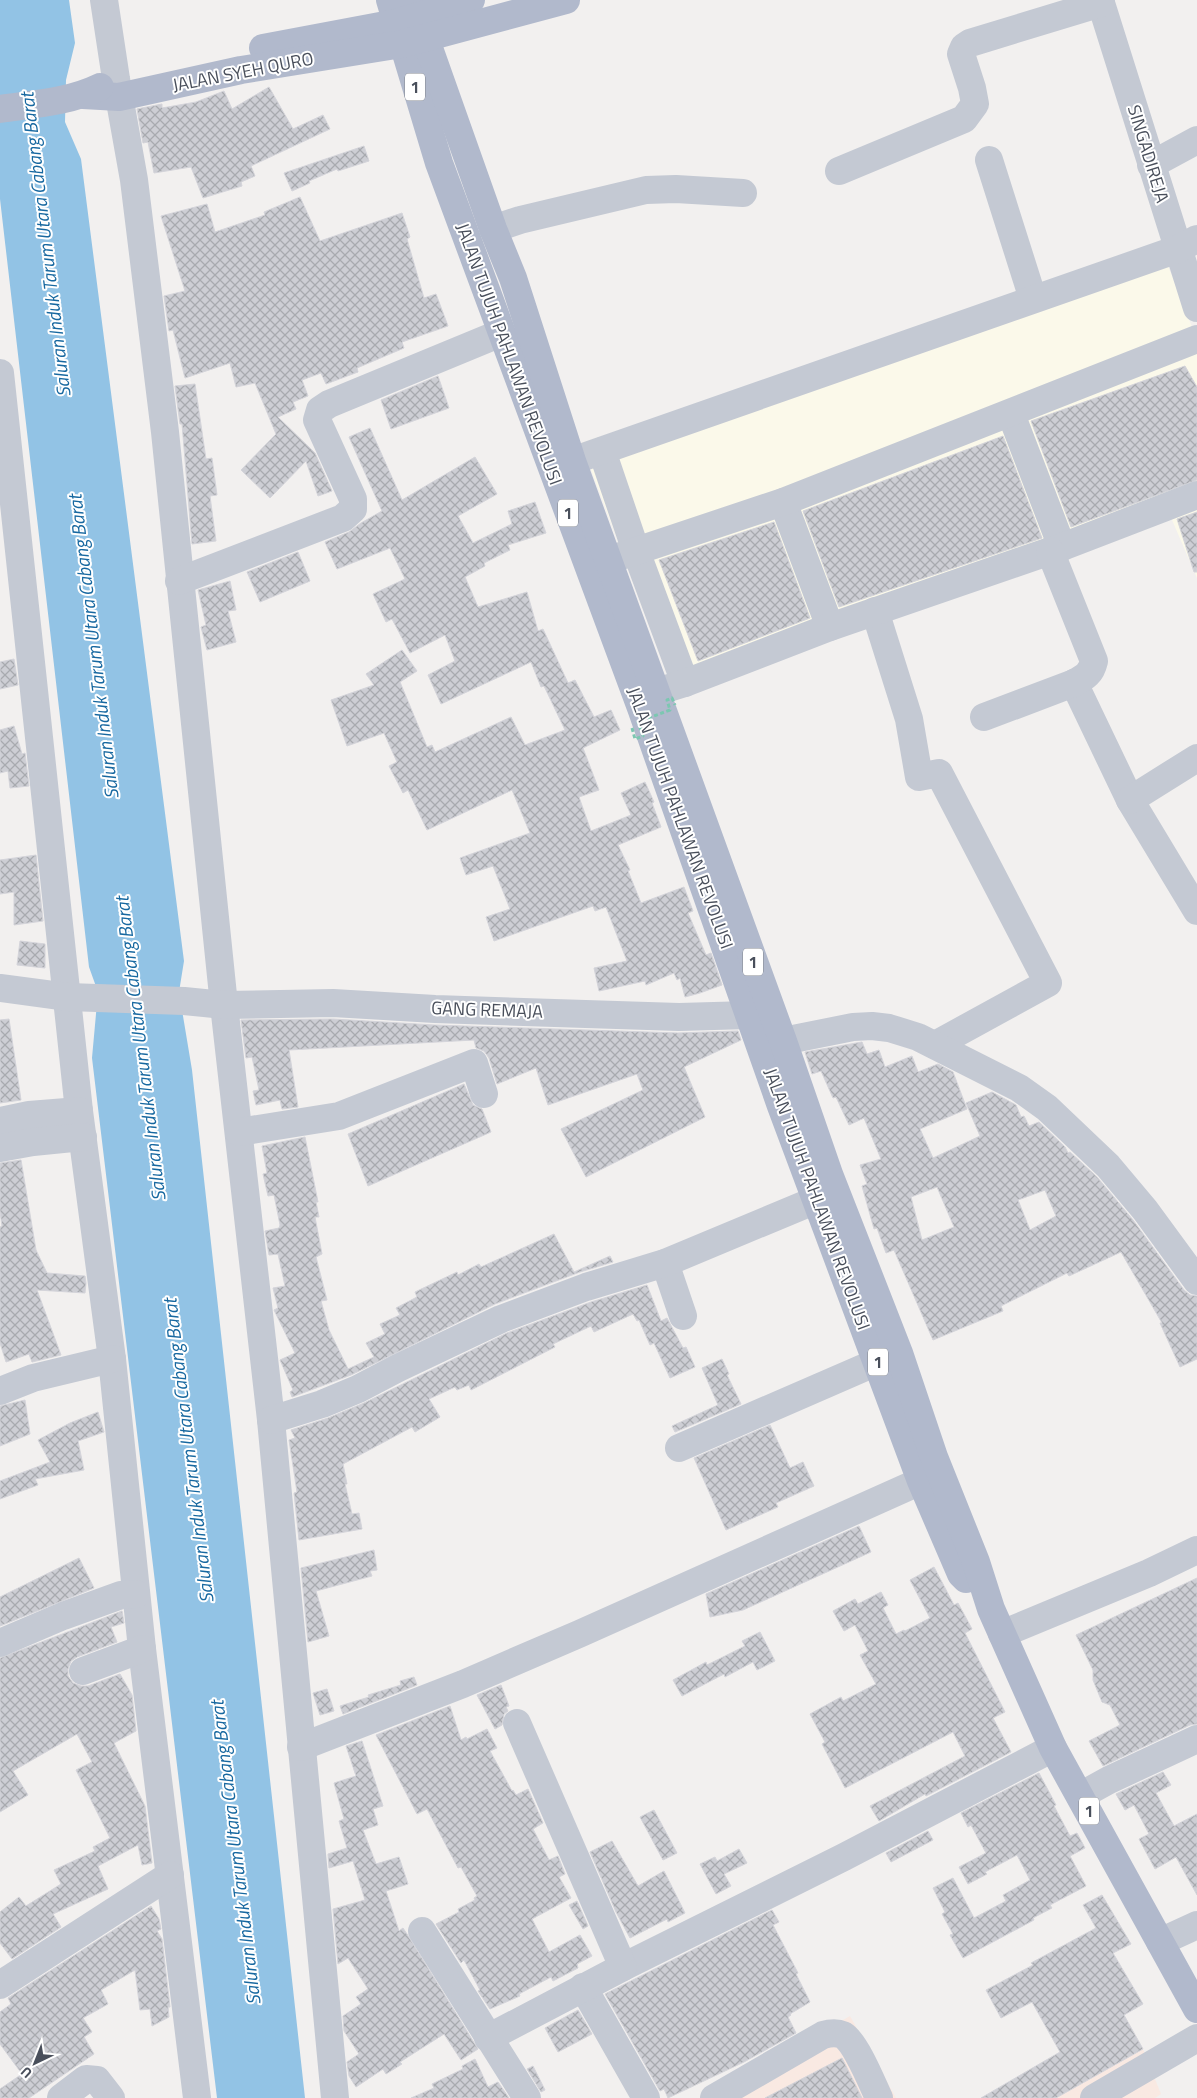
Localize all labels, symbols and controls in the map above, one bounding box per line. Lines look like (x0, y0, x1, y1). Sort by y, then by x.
street label: JALAN SYEH QURO (170, 45, 316, 98)
road number: 1 (405, 74, 425, 100)
water label: Saluran Induk Tarum Utara Cabang Barat (11, 89, 78, 399)
street label: SINGADIREJA (1121, 102, 1176, 206)
street label: JALAN TUJUH PAHLAWAN REVOLUSI (449, 219, 569, 488)
water label: Saluran Induk Tarum Utara Cabang Barat (59, 491, 126, 801)
road number: 1 (558, 499, 578, 526)
street label: JALAN TUJUH PAHLAWAN REVOLUSI (620, 683, 740, 952)
water label: Saluran Induk Tarum Utara Cabang Barat (106, 893, 173, 1203)
road number: 1 (743, 949, 763, 976)
street label: GANG REMAJA (431, 994, 544, 1025)
street label: JALAN TUJUH PAHLAWAN REVOLUSI (757, 1064, 877, 1333)
water label: Saluran Induk Tarum Utara Cabang Barat (154, 1295, 221, 1605)
road number: 1 (868, 1348, 888, 1375)
water label: Saluran Induk Tarum Utara Cabang Barat (201, 1697, 268, 2007)
road number: 1 (1079, 1798, 1099, 1824)
north arrow (10, 2038, 60, 2088)
text: U (15, 2062, 36, 2084)

